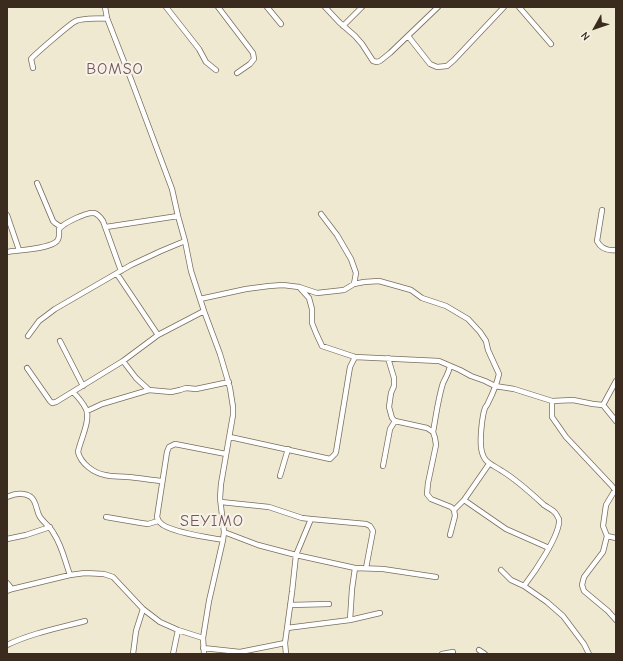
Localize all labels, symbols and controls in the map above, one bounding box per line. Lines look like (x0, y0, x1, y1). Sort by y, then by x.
north arrow (575, 8, 615, 48)
text: N (578, 29, 593, 43)
district label: BOMSO (86, 59, 144, 79)
district label: SEYIMO (180, 511, 244, 531)

